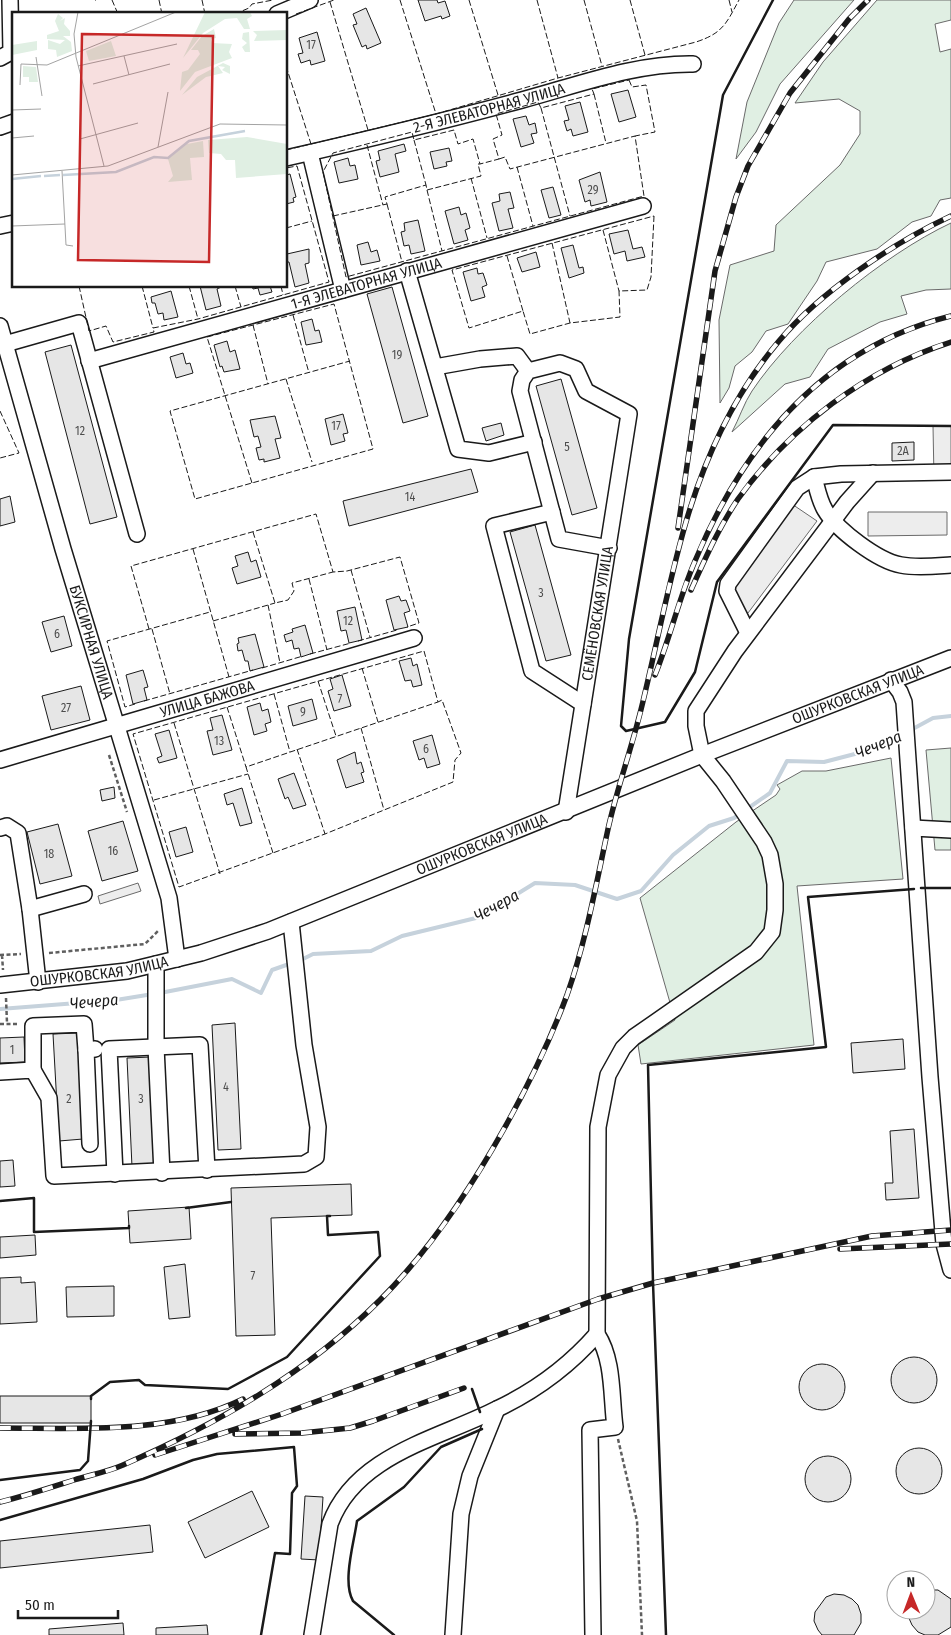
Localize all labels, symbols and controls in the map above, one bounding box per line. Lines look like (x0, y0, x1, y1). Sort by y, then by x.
inset map (12, 12, 288, 288)
house number: 17 (306, 38, 316, 52)
street label: 2-Я ЭЛЕВАТОРНАЯ УЛИЦА (411, 79, 567, 137)
house number: 29 (587, 183, 599, 197)
street label: 1-Я ЭЛЕВАТОРНАЯ УЛИЦА (289, 254, 444, 313)
house number: 19 (392, 348, 402, 362)
house number: 17 (331, 419, 341, 433)
house number: 12 (75, 424, 85, 438)
house number: 5 (564, 440, 570, 454)
house number: 2А (897, 444, 909, 458)
house number: 14 (405, 490, 415, 504)
street label: СЕМЁНОВСКАЯ УЛИЦА (578, 545, 617, 682)
street label: БУКСИРНАЯ УЛИЦА (66, 583, 117, 701)
house number: 3 (538, 586, 544, 600)
house number: 12 (343, 614, 353, 628)
house number: 6 (54, 627, 60, 641)
street label: ОШУРКОВСКАЯ УЛИЦА (790, 661, 926, 728)
street label: УЛИЦА БАЖОВА (157, 677, 257, 722)
house number: 7 (338, 692, 343, 706)
house number: 27 (61, 701, 71, 715)
house number: 9 (300, 705, 306, 719)
water label: Чечера (852, 727, 904, 762)
house number: 13 (214, 734, 224, 748)
house number: 6 (423, 742, 429, 756)
street label: ОШУРКОВСКАЯ УЛИЦА (414, 810, 550, 879)
house number: 16 (108, 844, 118, 858)
house number: 18 (44, 847, 54, 861)
water label: Чечера (470, 885, 522, 926)
street label: ОШУРКОВСКАЯ УЛИЦА (29, 952, 170, 991)
water label: Чечера (69, 990, 119, 1013)
house number: 1 (10, 1043, 14, 1057)
house number: 4 (223, 1080, 229, 1094)
house number: 2 (66, 1092, 72, 1106)
house number: 3 (138, 1092, 144, 1106)
house number: 7 (251, 1269, 256, 1283)
north arrow (886, 1570, 936, 1620)
text: N (906, 1574, 915, 1591)
scale bar (18, 1588, 118, 1620)
text: 50 m (25, 1596, 55, 1614)

